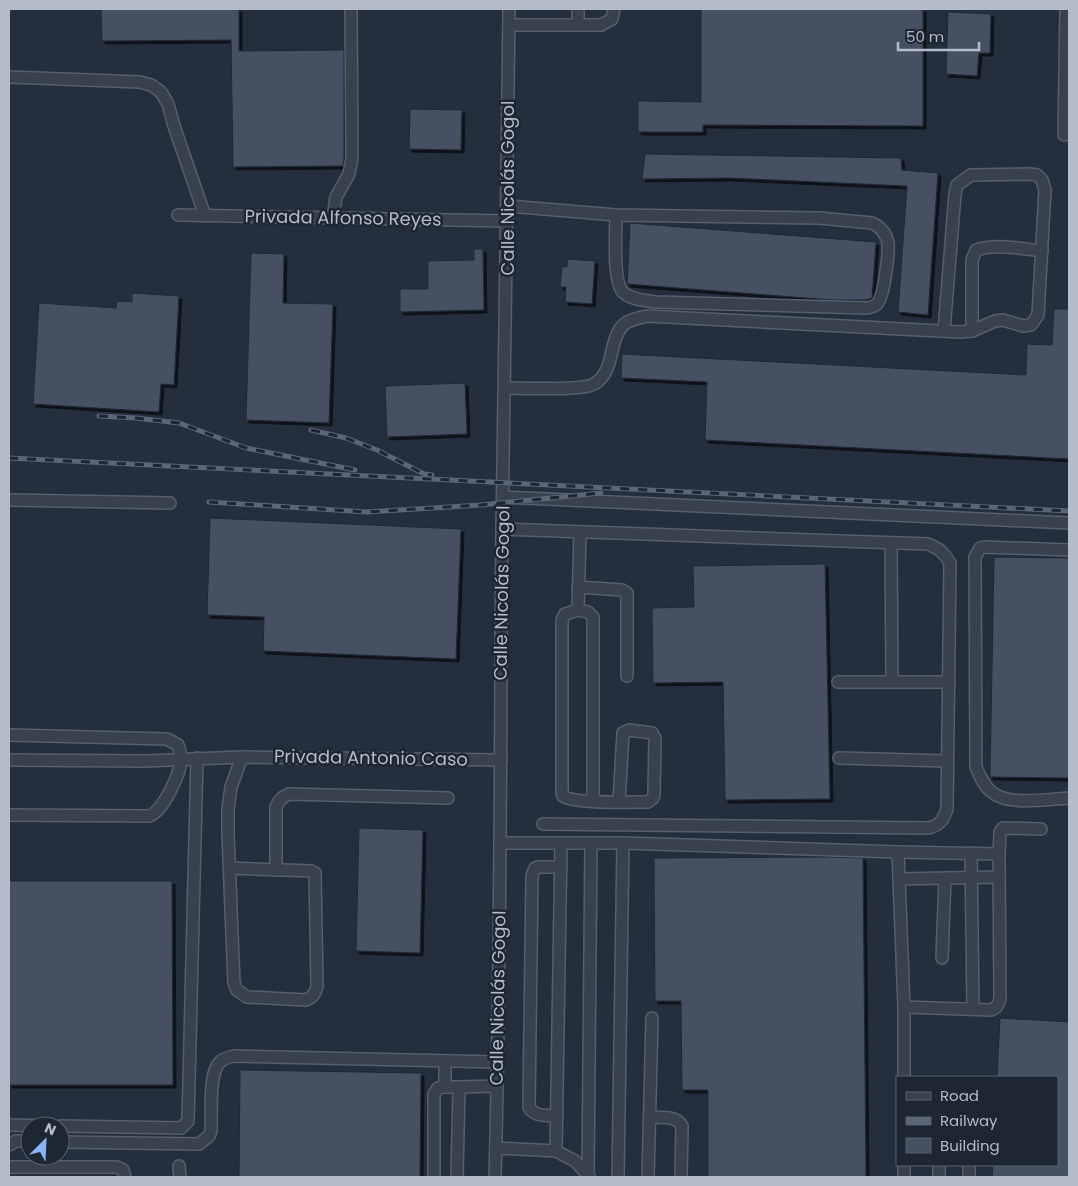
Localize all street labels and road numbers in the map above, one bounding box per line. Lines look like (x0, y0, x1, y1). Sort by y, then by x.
street label: Calle Nicolás Gogol (495, 101, 520, 275)
street label: Privada Alfonso Reyes (244, 203, 442, 232)
street label: Calle Nicolás Gogol (487, 505, 516, 681)
street label: Privada Antonio Caso (274, 743, 468, 772)
street label: Calle Nicolás Gogol (483, 910, 512, 1086)

